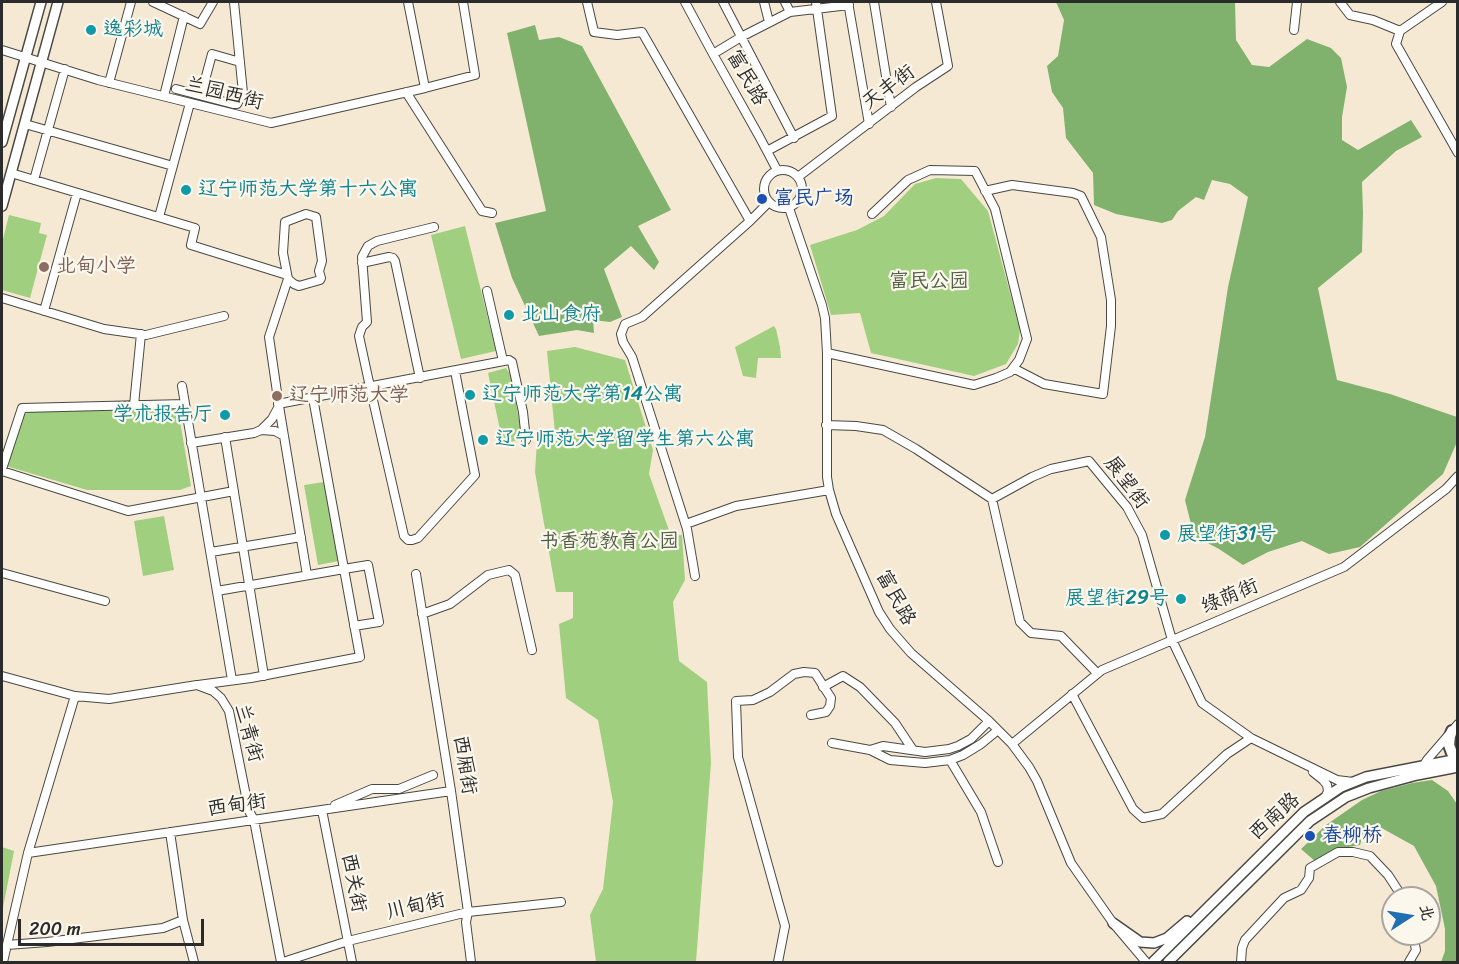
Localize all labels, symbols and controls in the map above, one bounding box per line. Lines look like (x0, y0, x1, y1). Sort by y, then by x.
place label: 逸彩城 (103, 18, 163, 42)
marker: 逸彩城 (84, 23, 98, 37)
street label: 富民路 (721, 46, 771, 110)
street label: 天丰街 (858, 60, 920, 116)
street label: 兰园西街 (182, 73, 266, 115)
place label: 辽宁师范大学第十六公寓 (198, 178, 418, 202)
marker: 辽宁师范大学第十六公寓 (179, 183, 193, 197)
place label: 富民广场 (774, 187, 854, 211)
marker: 富民广场 (755, 192, 769, 206)
place label: 北甸小学 (56, 255, 136, 279)
marker: 北甸小学 (37, 260, 51, 274)
park label: 富民公园 (889, 270, 969, 294)
place label: 北山食府 (521, 303, 601, 327)
marker: 北山食府 (502, 308, 516, 322)
place label: 辽宁师范大学第14公寓 (482, 383, 683, 407)
place label: 辽宁师范大学 (289, 384, 409, 408)
marker: 辽宁师范大学第14公寓 (463, 388, 477, 402)
marker: 辽宁师范大学 (270, 389, 284, 403)
place label: 学术报告厅 (113, 403, 213, 427)
marker: 学术报告厅 (218, 408, 232, 422)
place label: 辽宁师范大学留学生第六公寓 (495, 428, 755, 452)
marker: 辽宁师范大学留学生第六公寓 (476, 433, 490, 447)
street label: 展望街 (1098, 452, 1154, 514)
place label: 展望街31号 (1177, 523, 1277, 547)
marker: 展望街31号 (1158, 528, 1172, 542)
park label: 书香苑教育公园 (539, 530, 679, 554)
street label: 富民路 (870, 566, 920, 630)
street label: 绿荫街 (1198, 574, 1262, 620)
place label: 展望街29号 (1065, 587, 1169, 611)
marker: 展望街29号 (1174, 592, 1188, 606)
street label: 兰青街 (229, 701, 267, 765)
street label: 西厢街 (447, 733, 481, 797)
street label: 西南路 (1245, 788, 1305, 846)
street label: 西甸街 (206, 790, 268, 822)
place label: 春柳桥 (1322, 824, 1382, 848)
marker: 春柳桥 (1303, 829, 1317, 843)
street label: 西关街 (335, 851, 371, 915)
north arrow (1381, 886, 1441, 946)
street label: 川甸街 (384, 888, 448, 926)
text: 北 (1411, 902, 1443, 923)
scale bar (21, 907, 207, 945)
text: 200 m (29, 913, 81, 945)

